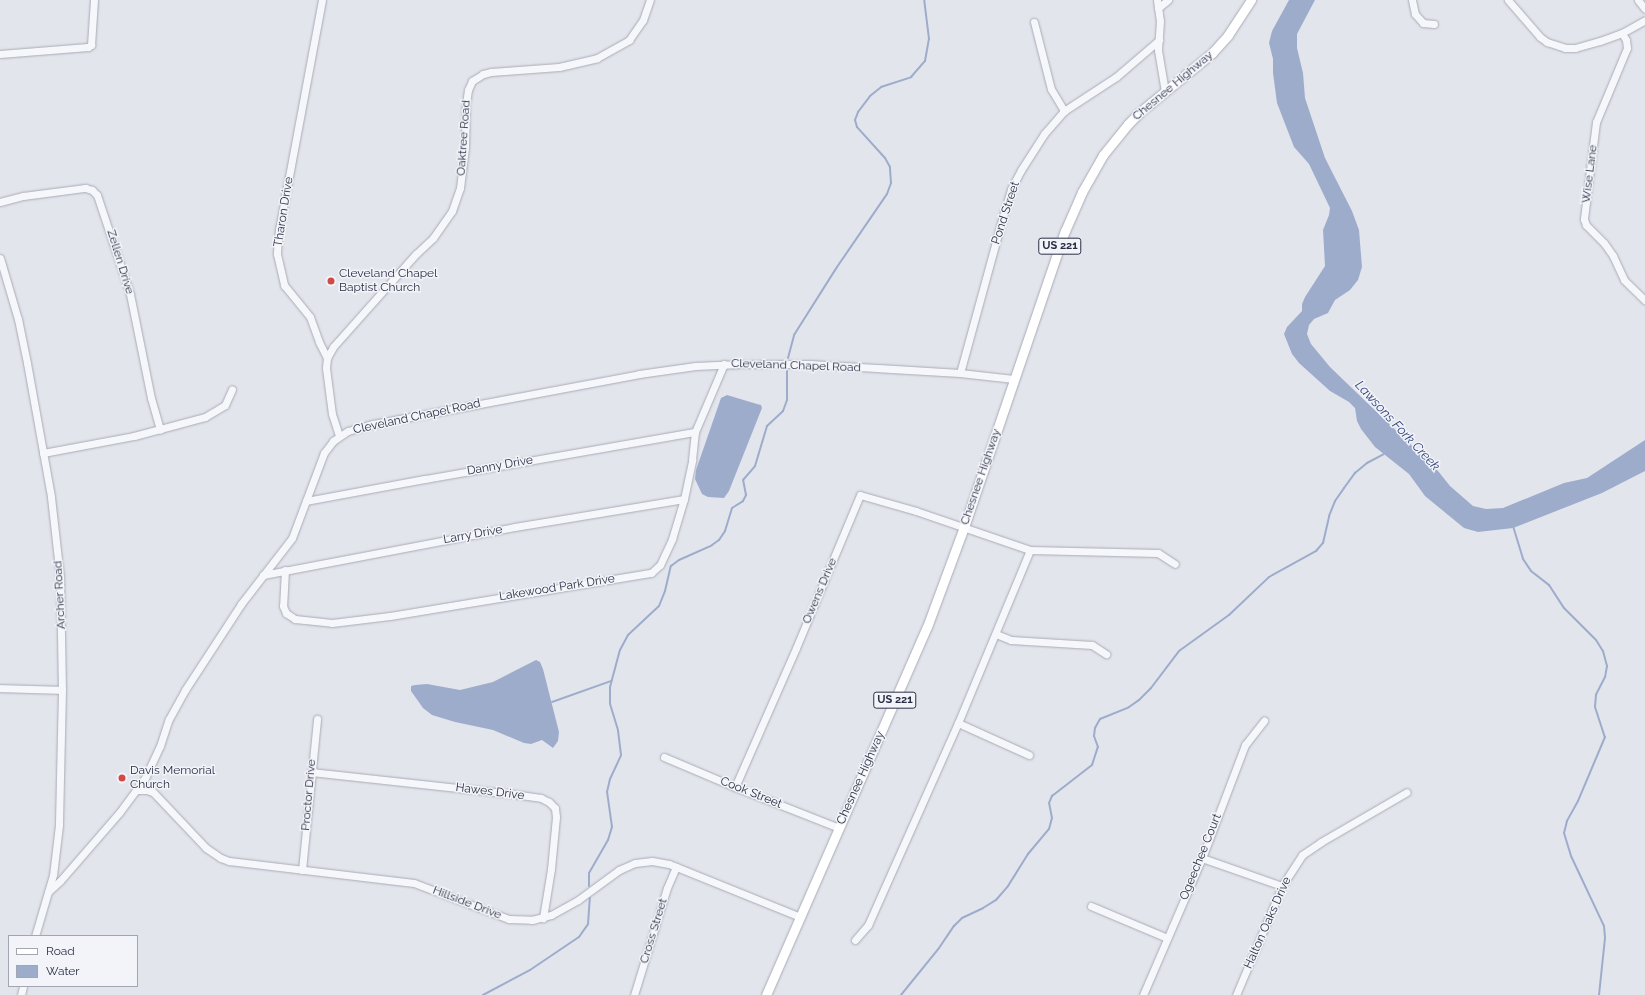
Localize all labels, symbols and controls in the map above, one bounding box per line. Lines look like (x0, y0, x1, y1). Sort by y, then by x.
street label: Chesnee Highway (1130, 48, 1216, 124)
street label: Oaktree Road (454, 100, 474, 176)
street label: Wise Lane (1579, 144, 1601, 204)
street label: Tharon Drive (271, 176, 297, 248)
street label: Pond Street (989, 180, 1023, 246)
street label: Zellen Drive (103, 228, 137, 296)
road number: US 221 (1038, 237, 1082, 255)
place label: Cleveland Chapel Baptist Church (339, 267, 437, 295)
marker: Cleveland Chapel Baptist Church (326, 276, 336, 286)
street label: Cleveland Chapel Road (731, 357, 861, 375)
water label: Lawsons Fork Creek (1351, 378, 1443, 474)
street label: Cleveland Chapel Road (352, 396, 482, 438)
street label: Chesnee Highway (958, 427, 1004, 527)
street label: Danny Drive (466, 453, 534, 479)
street label: Larry Drive (442, 523, 504, 547)
street label: Owens Drive (800, 556, 840, 626)
street label: Archer Road (51, 560, 69, 630)
street label: Lakewood Park Drive (498, 572, 616, 604)
road number: US 221 (873, 691, 917, 709)
street label: Chesnee Highway (834, 729, 888, 827)
street label: Proctor Drive (299, 758, 319, 832)
place label: Davis Memorial Church (130, 764, 215, 792)
marker: Davis Memorial Church (117, 773, 127, 783)
street label: Cook Street (718, 774, 784, 812)
street label: Hawes Drive (455, 781, 525, 803)
street label: Ogeechee Court (1177, 812, 1225, 902)
street label: Halton Oaks Drive (1241, 875, 1295, 971)
street label: Hillside Drive (431, 883, 503, 923)
street label: Cross Street (637, 897, 671, 965)
legend (8, 935, 138, 987)
text: Road (46, 944, 75, 958)
text: Water (46, 964, 80, 978)

